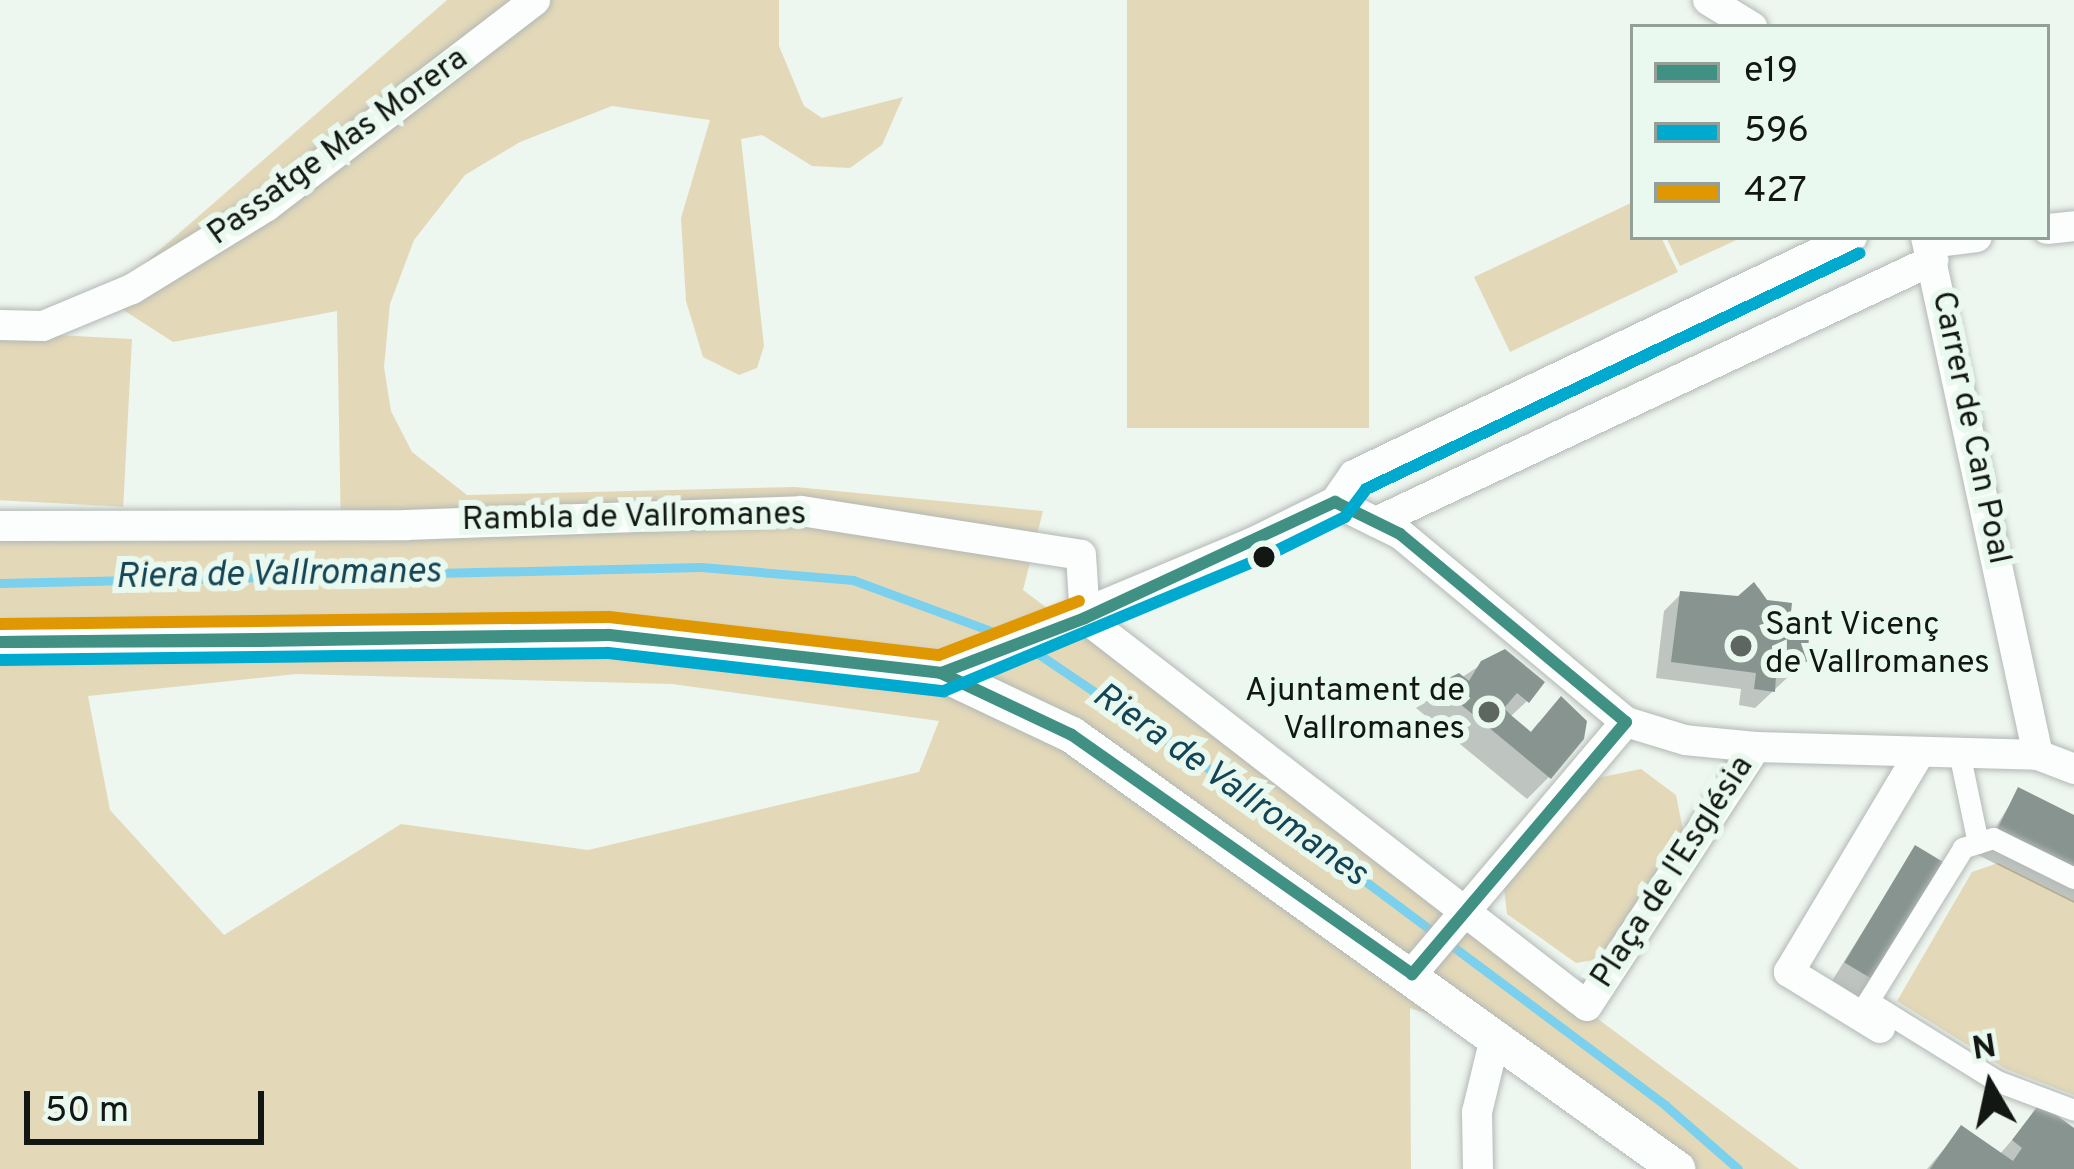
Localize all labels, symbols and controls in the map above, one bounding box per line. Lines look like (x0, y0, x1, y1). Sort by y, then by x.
legend (1630, 24, 2050, 240)
street label: Passatge Mas Morera (201, 40, 477, 256)
text: e19 (1744, 49, 1798, 95)
text: 596 (1744, 109, 1809, 155)
text: 427 (1744, 169, 1807, 215)
street label: Carrer de Can Poal (1921, 288, 2017, 568)
street label: Rambla de Vallromanes (461, 496, 807, 542)
unlabelled marker (1253, 546, 1275, 568)
water label: Riera de Vallromanes (114, 552, 442, 600)
place label: Sant Vicenç de Vallromanes (1765, 607, 1991, 685)
marker: Sant Vicenç de Vallromanes (1728, 633, 1754, 659)
place label: Ajuntament de Vallromanes (1245, 673, 1465, 751)
water label: Riera de Vallromanes (1083, 674, 1375, 898)
marker: Ajuntament de Vallromanes (1476, 699, 1502, 725)
street label: Plaça de l'Església (1584, 749, 1764, 997)
north arrow (1930, 1025, 2050, 1145)
text: N (1969, 1027, 1999, 1072)
scale bar (30, 1067, 270, 1141)
text: 50 m (45, 1089, 129, 1135)

